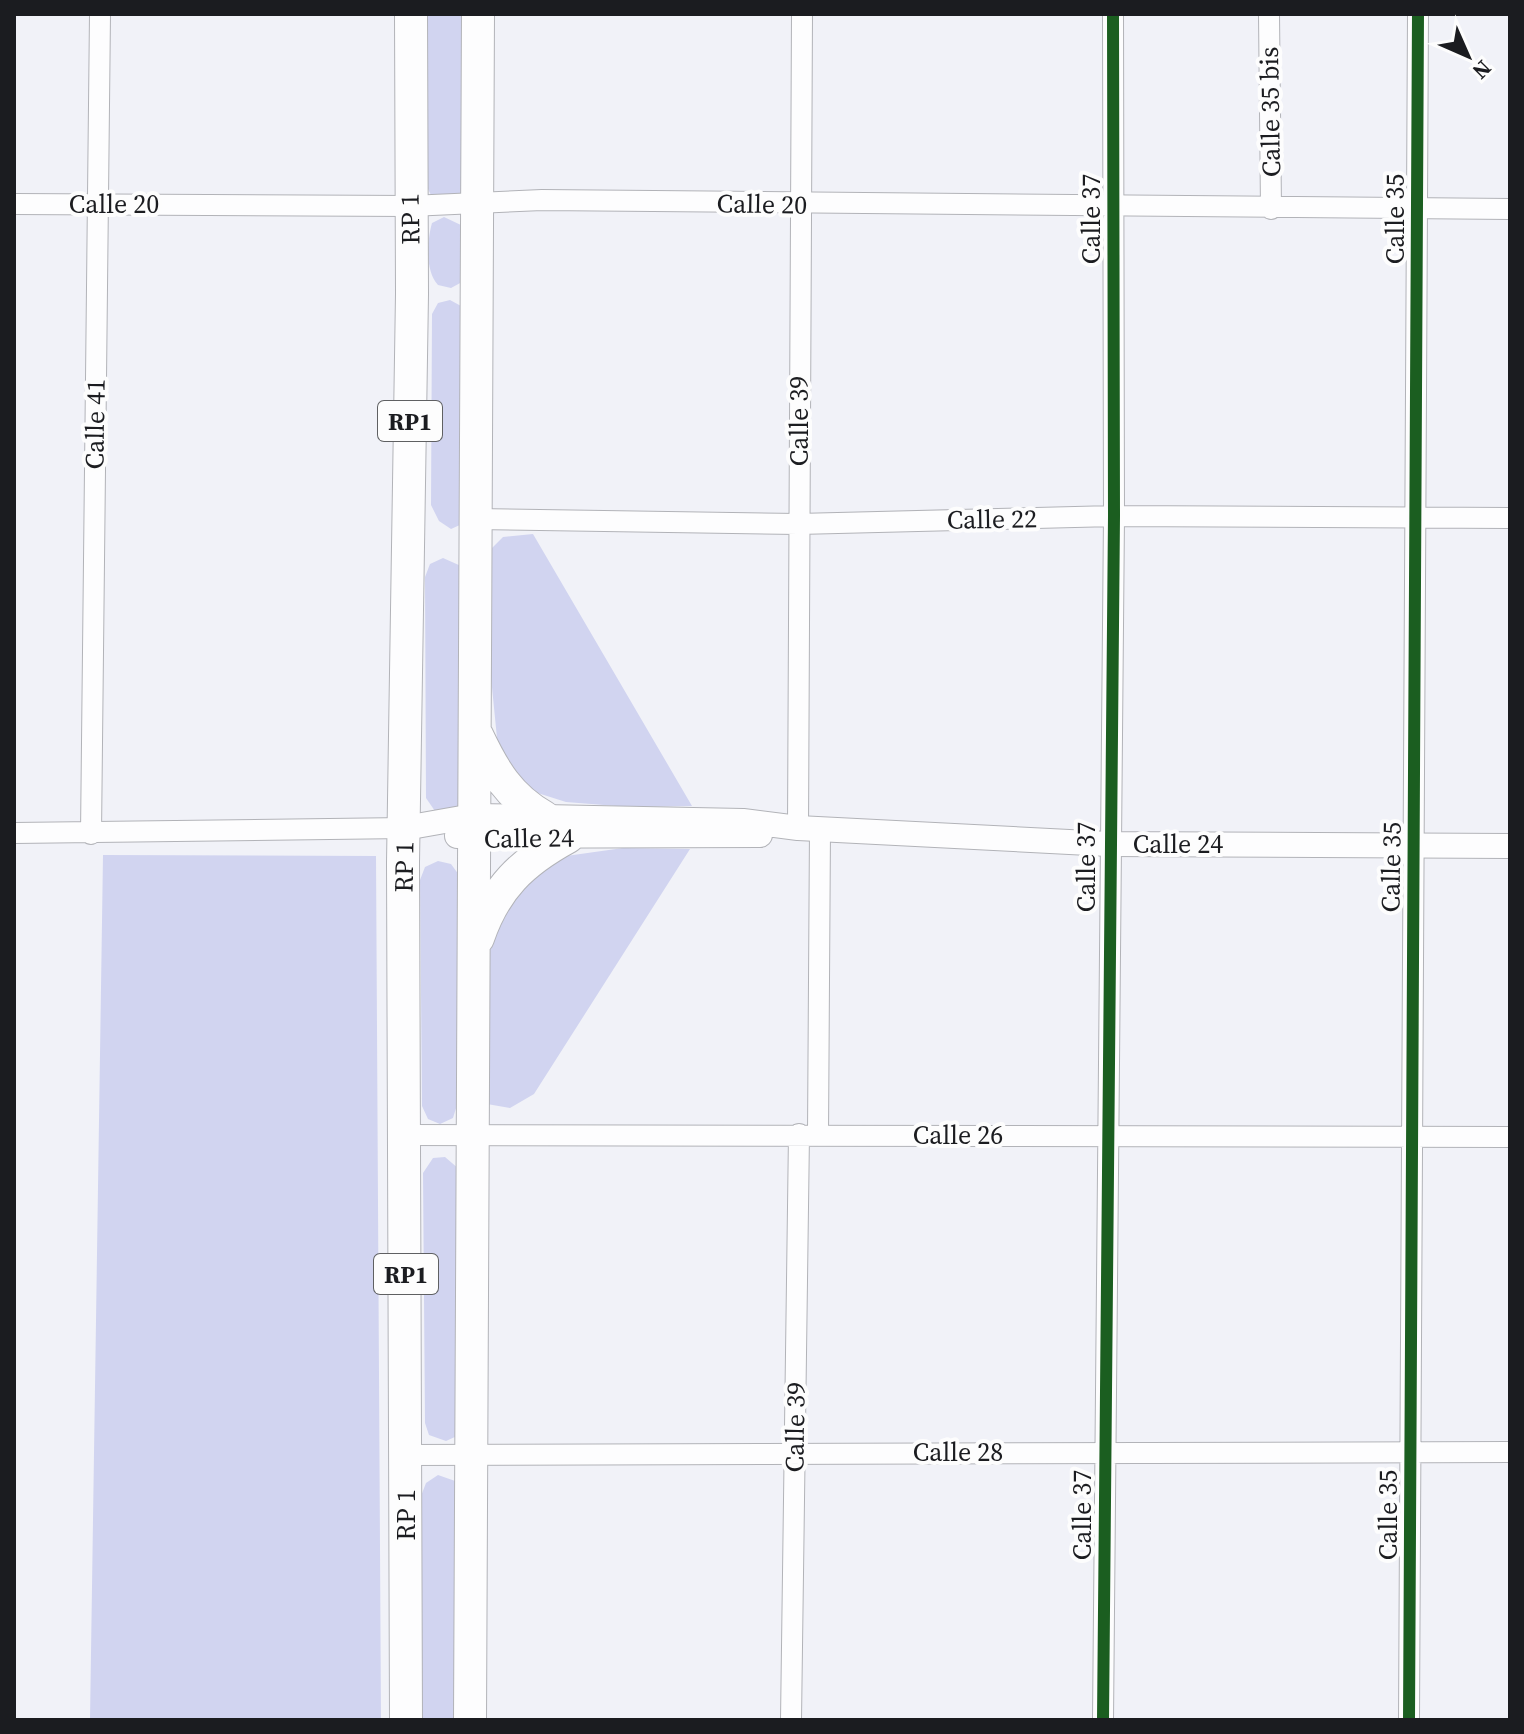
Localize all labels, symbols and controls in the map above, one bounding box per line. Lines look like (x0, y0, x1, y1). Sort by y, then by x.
north arrow (1428, 16, 1508, 96)
street label: Calle 35 bis (1251, 46, 1289, 178)
text: N (1466, 54, 1498, 86)
street label: Calle 37 (1073, 174, 1109, 264)
street label: Calle 35 (1377, 174, 1413, 264)
street label: Calle 20 (716, 185, 808, 223)
street label: Calle 20 (69, 186, 159, 222)
street label: RP 1 (392, 193, 428, 245)
street label: Calle 39 (781, 376, 817, 466)
street label: Calle 41 (76, 378, 114, 470)
road number: RP1 (378, 401, 442, 441)
street label: Calle 22 (946, 500, 1038, 538)
street label: Calle 24 (483, 819, 575, 857)
street label: Calle 35 (1372, 821, 1410, 913)
street label: Calle 37 (1068, 822, 1104, 912)
street label: Calle 24 (1133, 826, 1223, 862)
street label: RP 1 (386, 841, 422, 893)
street label: Calle 26 (913, 1117, 1003, 1153)
road number: RP1 (374, 1254, 438, 1294)
street label: Calle 39 (776, 1381, 814, 1473)
street label: Calle 28 (913, 1434, 1003, 1470)
street label: Calle 37 (1064, 1470, 1100, 1560)
street label: Calle 35 (1370, 1470, 1406, 1560)
street label: RP 1 (388, 1489, 424, 1541)

